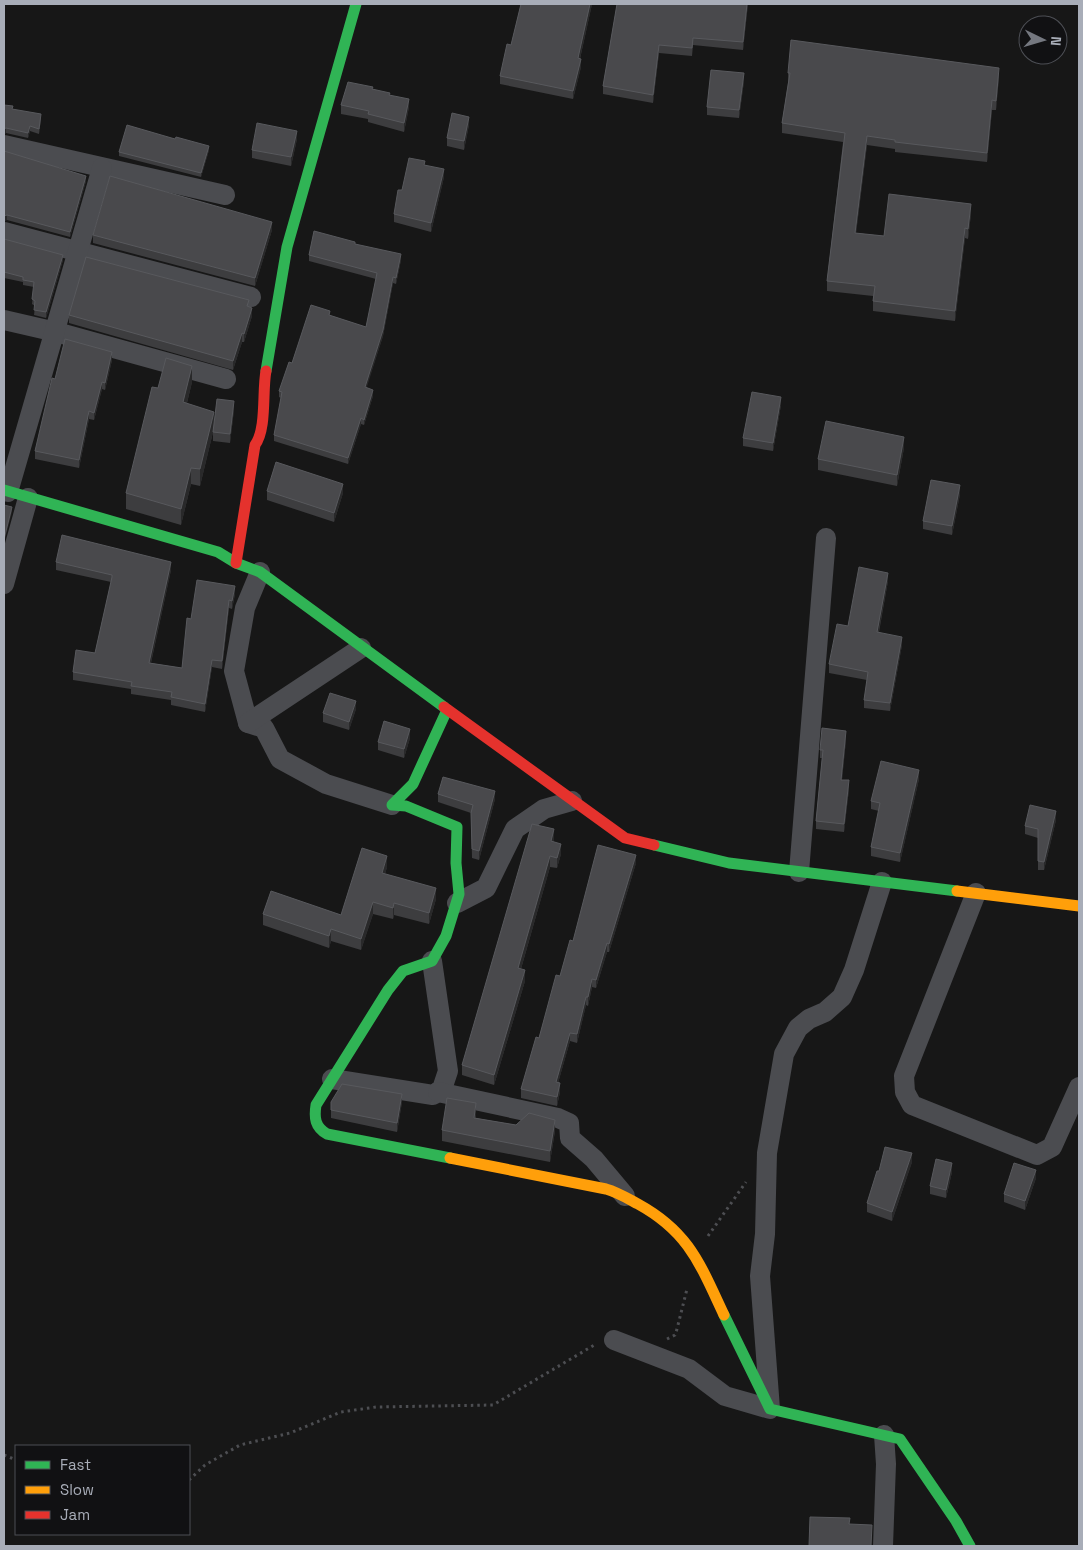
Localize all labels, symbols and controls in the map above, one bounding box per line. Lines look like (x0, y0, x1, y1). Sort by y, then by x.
north arrow (1018, 15, 1068, 65)
text: N (1047, 36, 1065, 47)
legend (15, 1445, 190, 1535)
text: Fast (60, 1455, 91, 1474)
text: Slow (60, 1480, 94, 1499)
text: Jam (60, 1505, 90, 1524)

